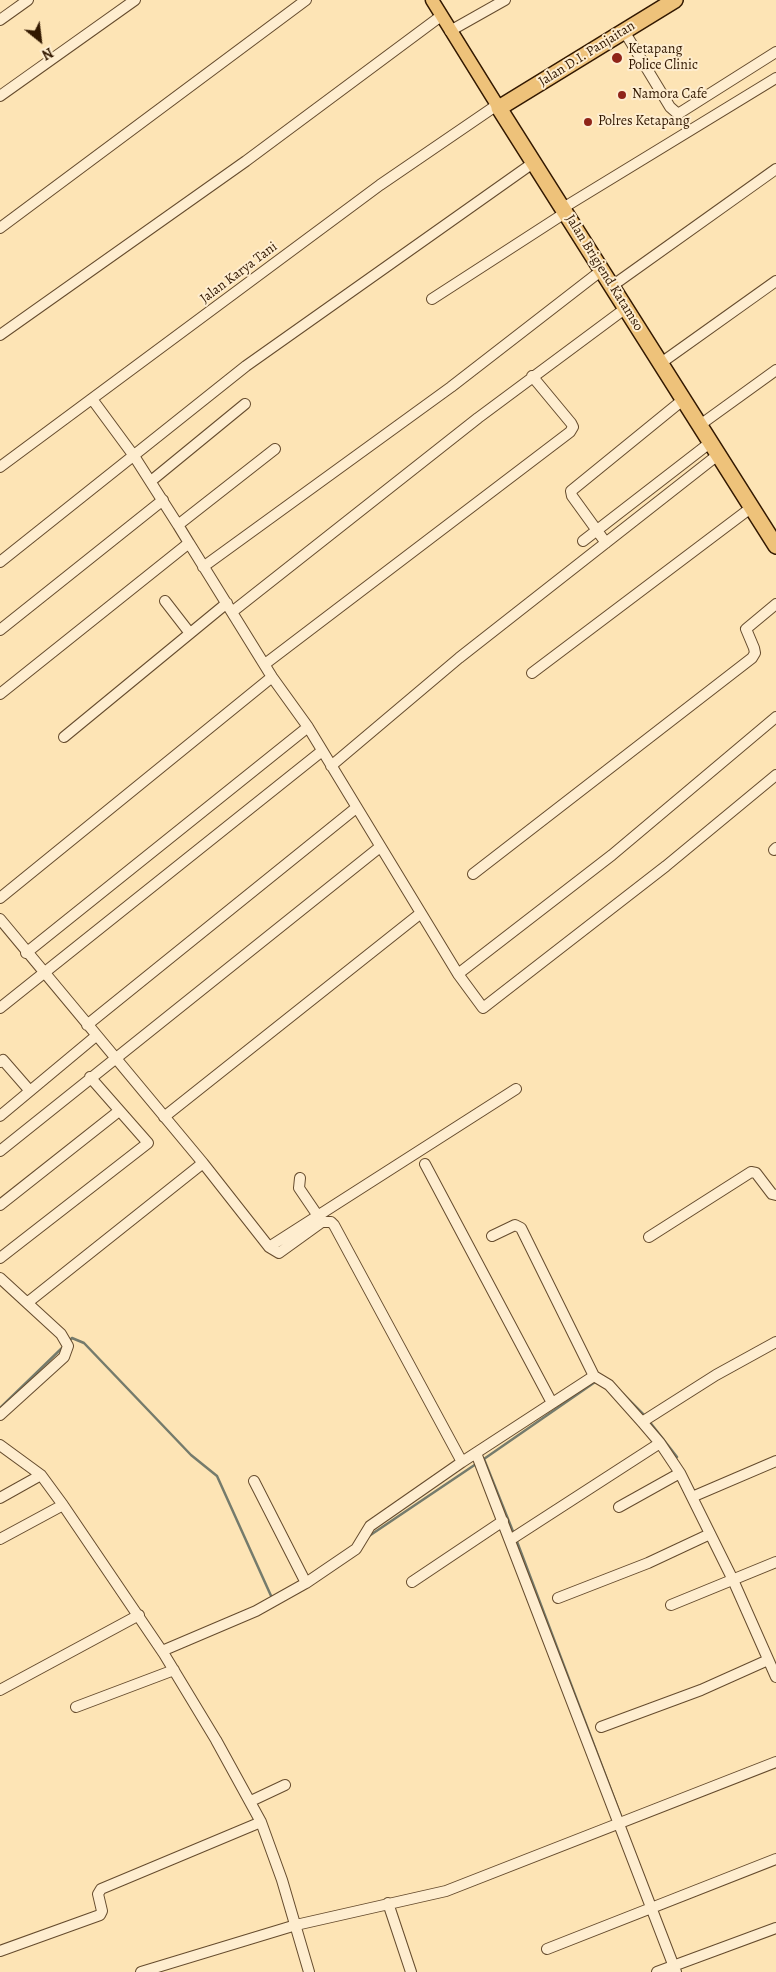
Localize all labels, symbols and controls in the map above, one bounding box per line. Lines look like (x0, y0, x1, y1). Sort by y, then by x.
north arrow (15, 15, 65, 65)
street label: Jalan D.I. Panjaitan (536, 18, 638, 90)
place label: Ketapang Police Clinic (628, 42, 698, 74)
text: N (38, 43, 57, 64)
marker: Ketapang Police Clinic (610, 51, 624, 65)
place label: Namora Cafe (632, 87, 707, 103)
marker: Namora Cafe (616, 89, 628, 101)
place label: Polres Ketapang (598, 114, 690, 130)
marker: Polres Ketapang (582, 116, 594, 128)
street label: Jalan Brigjend Katamso (561, 212, 647, 334)
street label: Jalan Karya Tani (197, 239, 281, 307)

